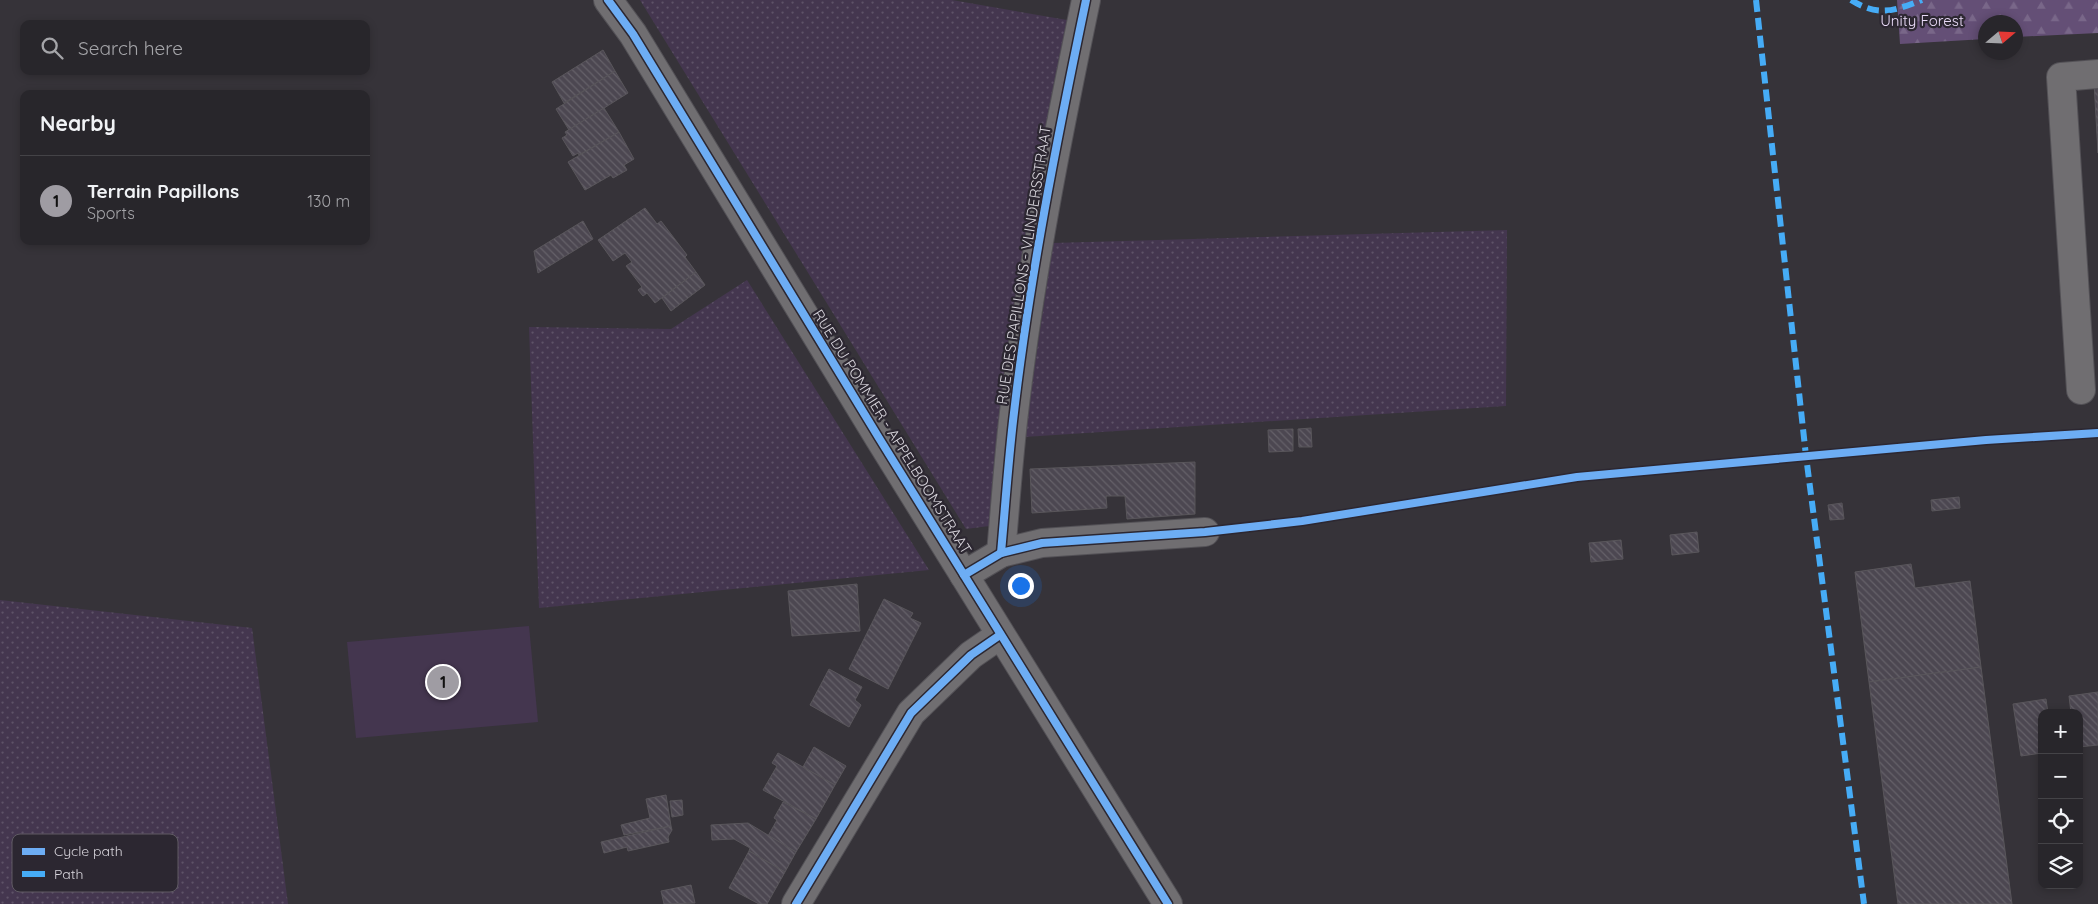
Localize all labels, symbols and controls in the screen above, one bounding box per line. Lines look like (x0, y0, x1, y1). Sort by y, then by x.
park label: Unity Forest (1880, 11, 1964, 30)
north arrow (1978, 15, 2023, 60)
search box (20, 20, 370, 75)
icon: search (38, 34, 66, 62)
text: Search here (78, 36, 183, 60)
text: Nearby (40, 110, 116, 136)
street label: RUE DES PAPILLONS - VLINDERSSTRAAT (992, 124, 1055, 406)
text: Terrain Papillons (87, 179, 239, 203)
text: 1 (53, 191, 59, 211)
text: 130 m (307, 191, 350, 211)
text: Sports (87, 203, 135, 223)
street label: RUE DU POMMIER - APPELBOOMSTRAAT (809, 306, 976, 558)
your location (1008, 573, 1034, 599)
pin: 1 (427, 663, 459, 701)
map controls (2038, 709, 2083, 889)
button: + (2038, 709, 2083, 754)
button: − (2038, 754, 2083, 799)
button: locate (2038, 799, 2083, 844)
legend (12, 834, 178, 892)
text: Cycle path (54, 842, 123, 860)
button: layers (2038, 844, 2083, 889)
text: Path (54, 865, 83, 883)

